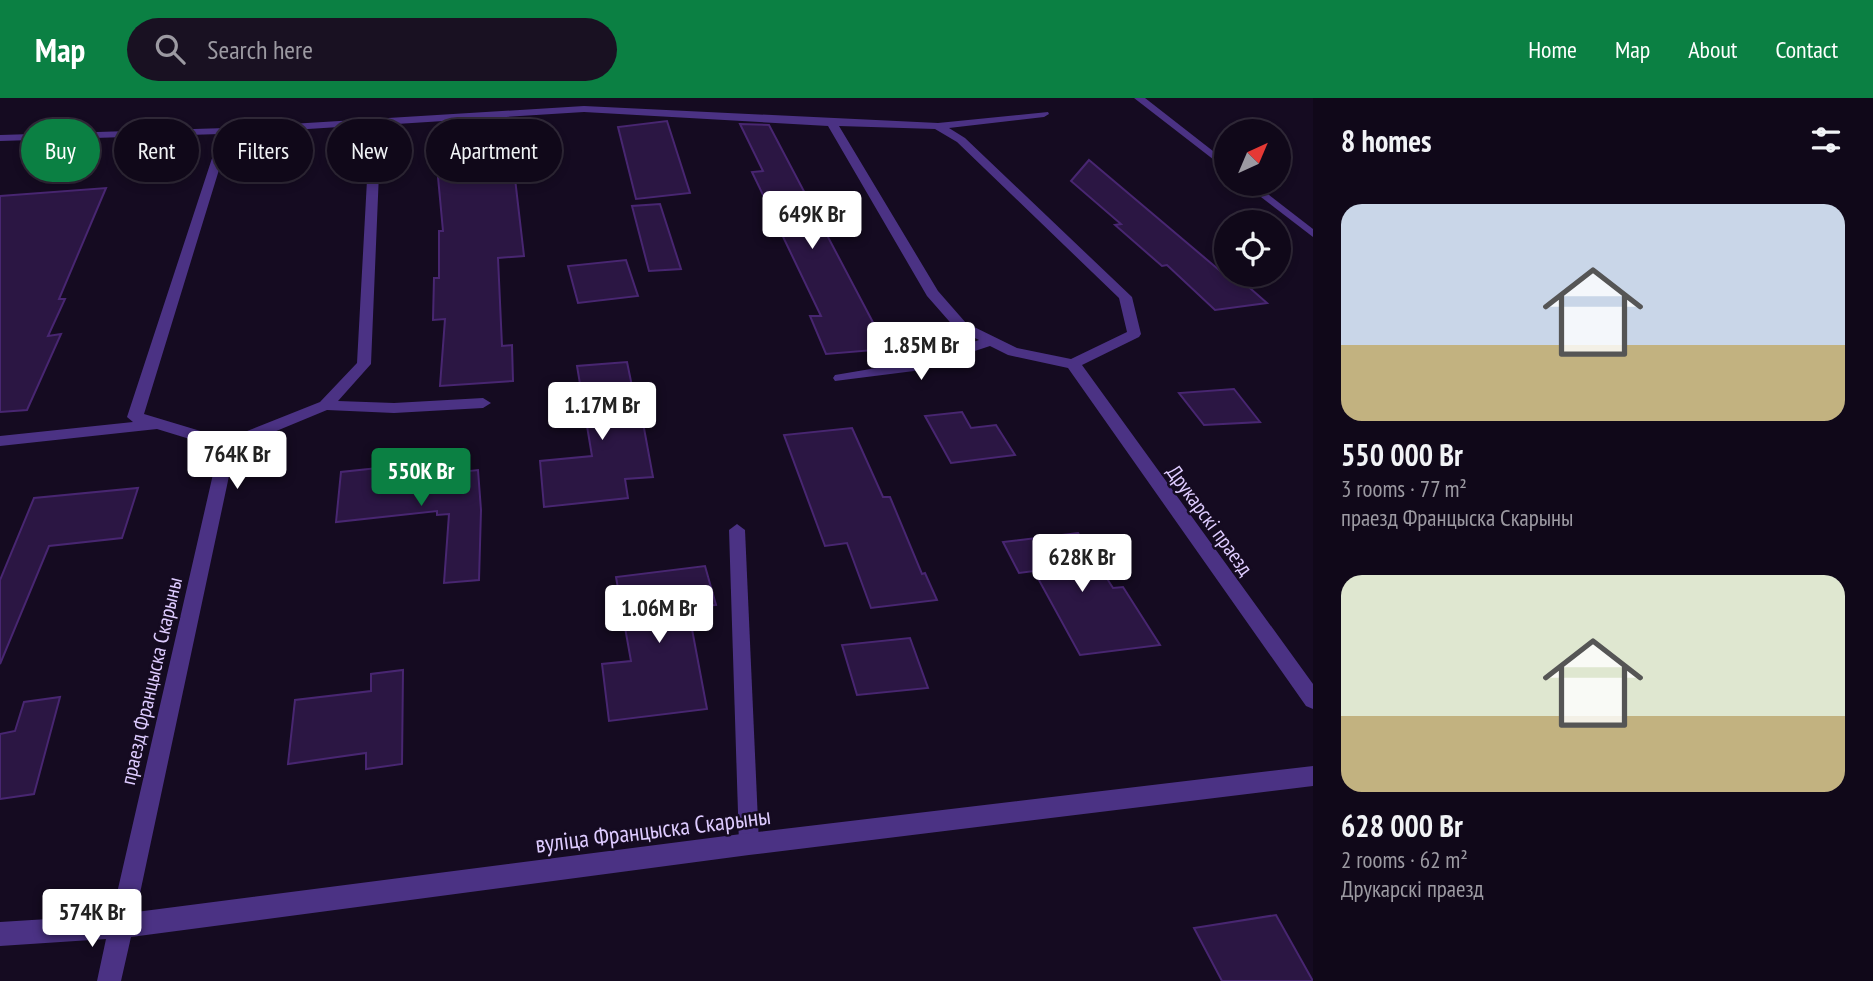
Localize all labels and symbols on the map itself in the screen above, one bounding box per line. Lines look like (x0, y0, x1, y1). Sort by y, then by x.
north arrow (1214, 119, 1292, 196)
pin: 649K Br (747, 192, 877, 251)
pin: 1.85M Br (849, 322, 993, 382)
pin: 1.17M Br (530, 382, 674, 442)
pin: 764K Br (172, 432, 302, 491)
pin: 550K Br (356, 448, 486, 508)
street label: Друкарскі праезд (1161, 459, 1259, 581)
pin: 628K Br (1017, 534, 1147, 594)
street label: праезд Францыска Скарыны (114, 575, 188, 787)
pin: 1.06M Br (587, 586, 731, 645)
street label: вуліца Францыска Скарыны (534, 800, 772, 860)
pin: 574K Br (27, 890, 157, 949)

